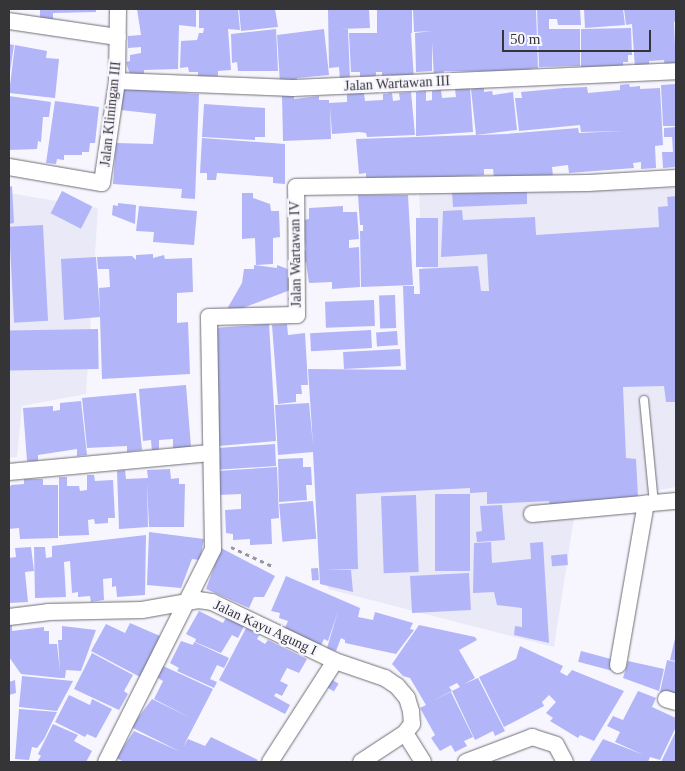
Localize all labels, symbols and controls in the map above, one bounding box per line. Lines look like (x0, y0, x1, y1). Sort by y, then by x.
scale bar (505, 20, 654, 52)
text: 50 m (510, 31, 540, 47)
street label: Jalan Kliningan III (97, 61, 125, 167)
street label: Jalan Wartawan III (344, 73, 450, 95)
street label: Jalan Wartawan IV (287, 200, 305, 308)
street label: Jalan Kayu Agung I (211, 597, 319, 659)

